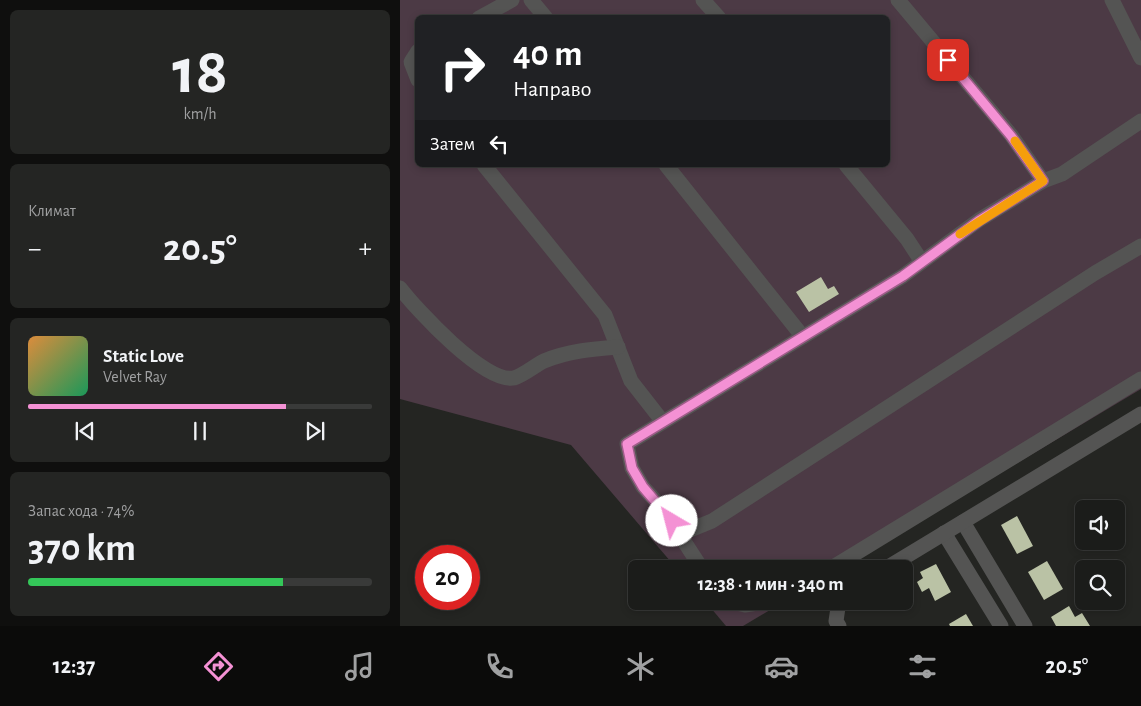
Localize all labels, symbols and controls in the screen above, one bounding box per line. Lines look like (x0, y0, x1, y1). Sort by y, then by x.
icon: right (430, 35, 495, 100)
text: 40 m (513, 37, 582, 72)
pin (927, 39, 969, 81)
text: 18 (172, 40, 228, 105)
icon: arrive (934, 46, 962, 74)
text: Направо (513, 78, 591, 100)
text: km/h (183, 106, 217, 122)
icon: left (485, 130, 513, 158)
text: Затем (430, 135, 475, 154)
text: Климат (28, 203, 76, 219)
text: 20.5° (163, 230, 237, 268)
text: − (28, 235, 41, 263)
text: + (359, 235, 372, 263)
text: Static Love (103, 347, 184, 366)
text: Velvet Ray (103, 369, 167, 385)
icon: previous (71, 417, 99, 445)
icon: pause (186, 417, 214, 445)
icon: next (301, 417, 329, 445)
position arrow (645, 494, 697, 546)
map controls (1075, 500, 1125, 610)
button: sound (1075, 500, 1125, 550)
text: Запас хода · 74% (28, 503, 134, 519)
text: 370 km (28, 530, 136, 568)
speed limit sign: 20 (415, 545, 480, 610)
button: search (1075, 560, 1125, 610)
text: 12:38 · 1 мин · 340 m (697, 575, 844, 594)
icon: directions (201, 649, 236, 684)
icon: music (342, 649, 377, 684)
icon: phone (482, 649, 517, 684)
icon: climate (623, 649, 658, 684)
icon: car (764, 649, 799, 684)
icon: filters (905, 649, 940, 684)
text: 12:37 (53, 655, 95, 677)
text: 20.5° (1045, 655, 1088, 677)

